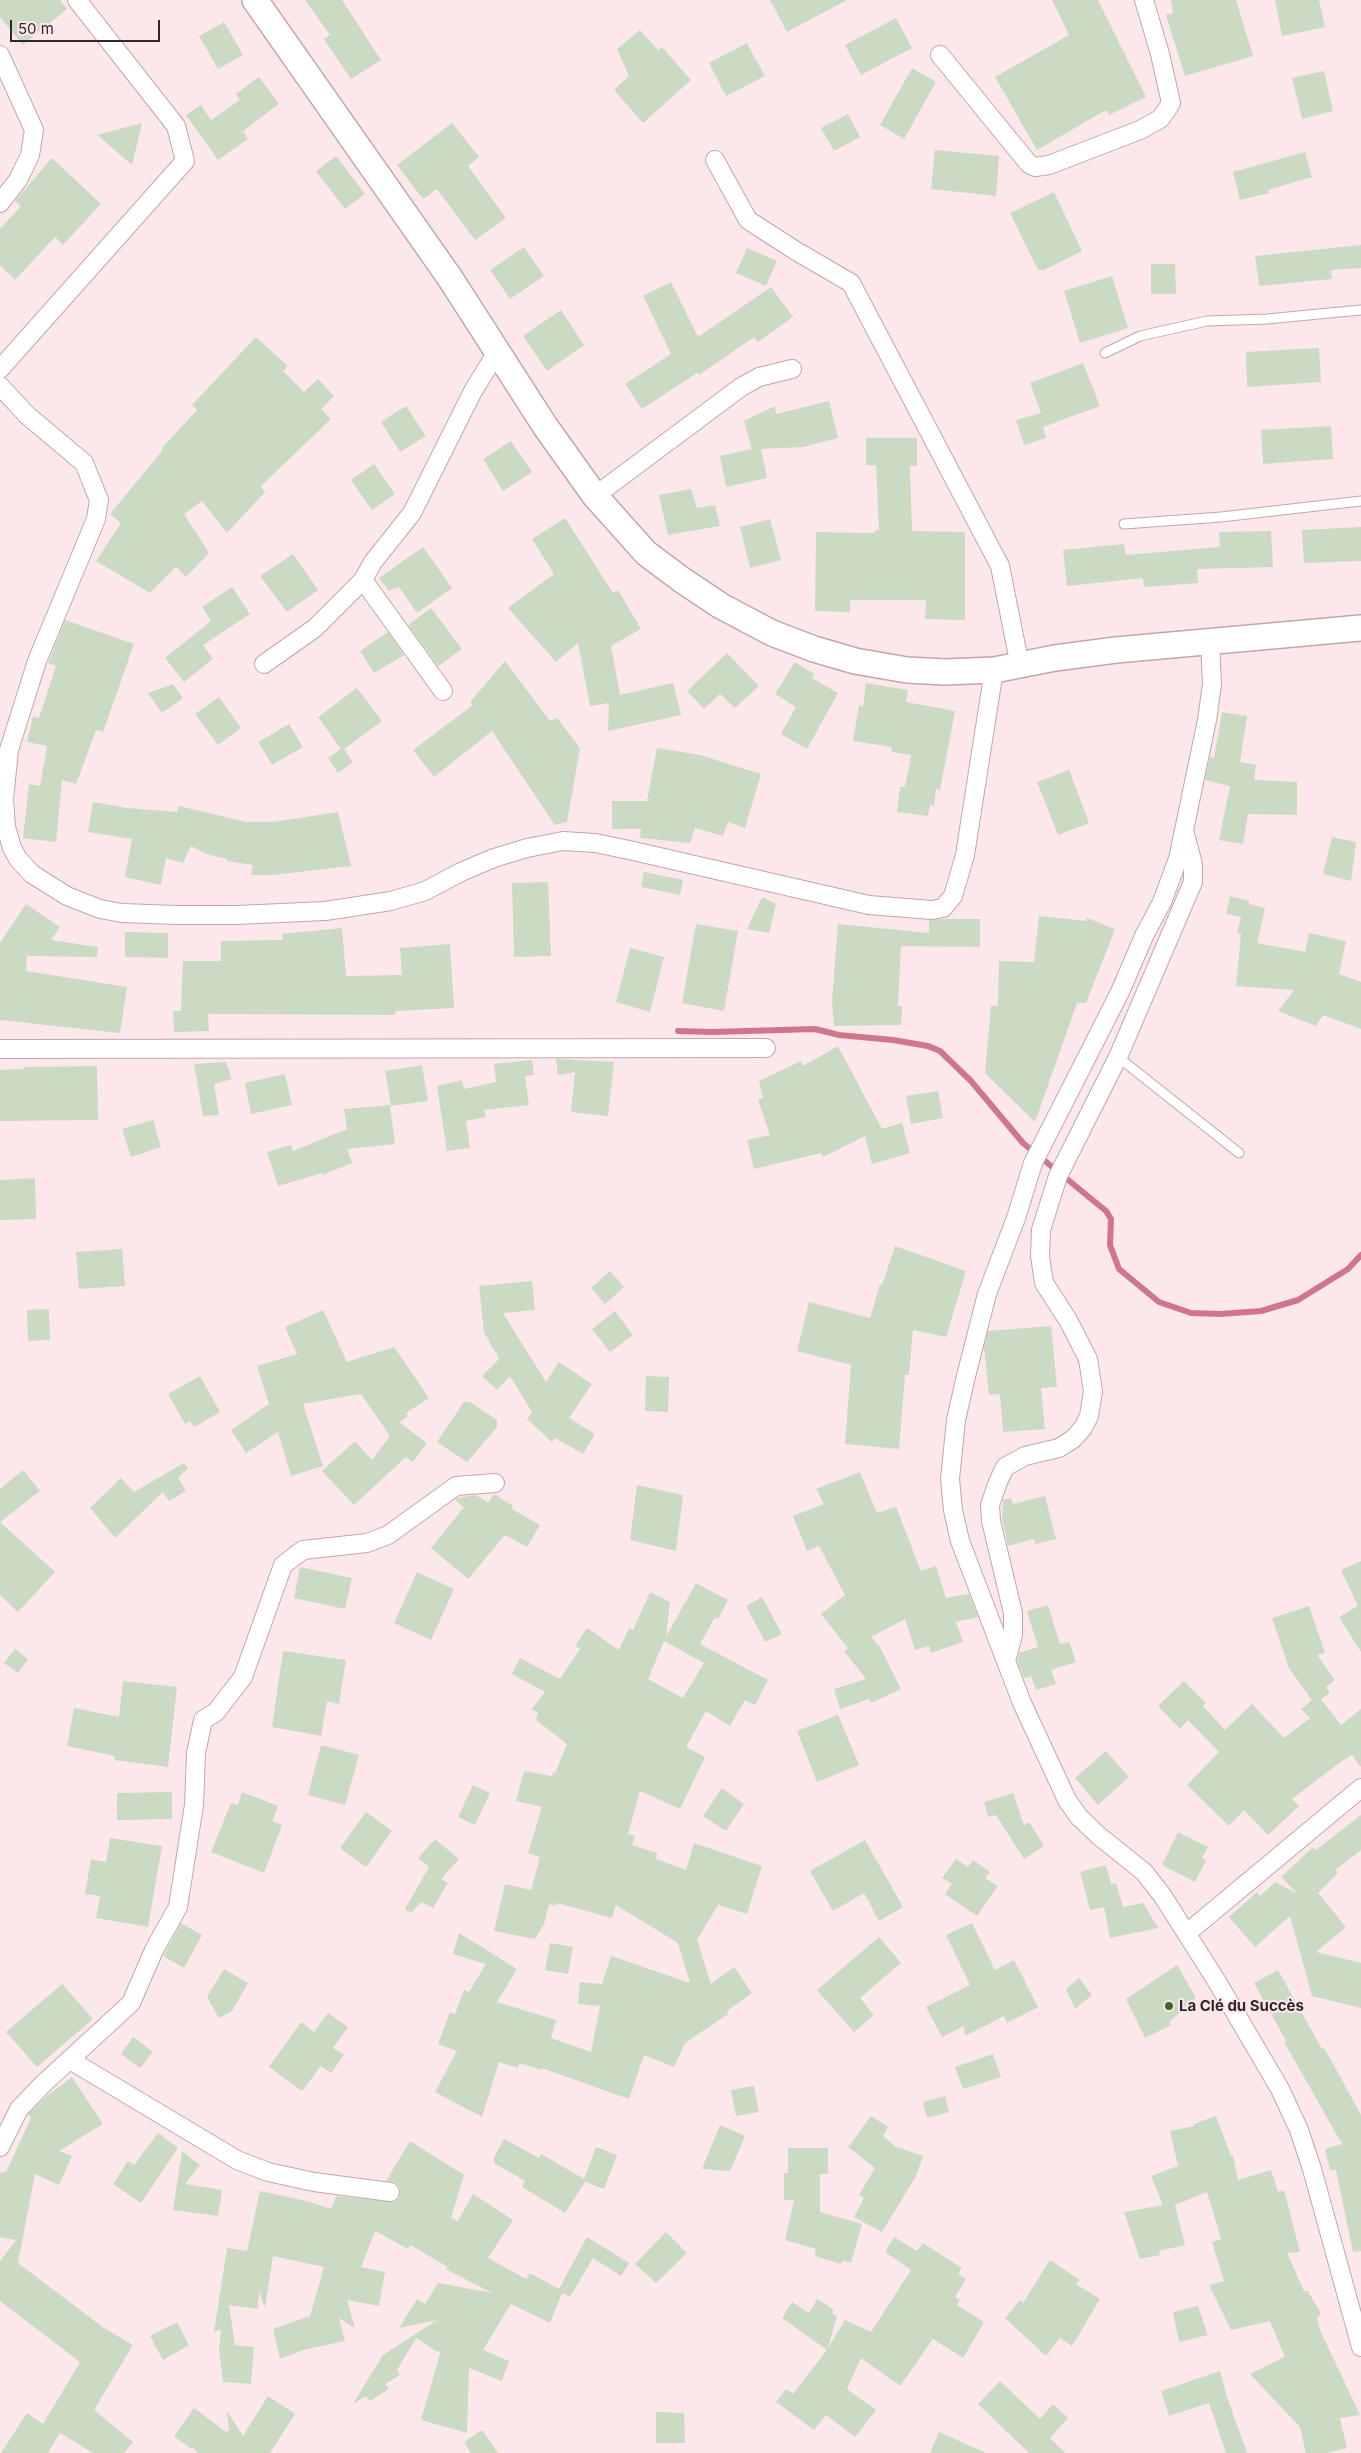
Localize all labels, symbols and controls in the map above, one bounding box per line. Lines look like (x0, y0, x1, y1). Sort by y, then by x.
scale bar (12, 10, 162, 42)
text: 50 m (18, 19, 54, 38)
place label: La Clé du Succès (1179, 1997, 1304, 2015)
marker: La Clé du Succès (1163, 2000, 1175, 2012)

